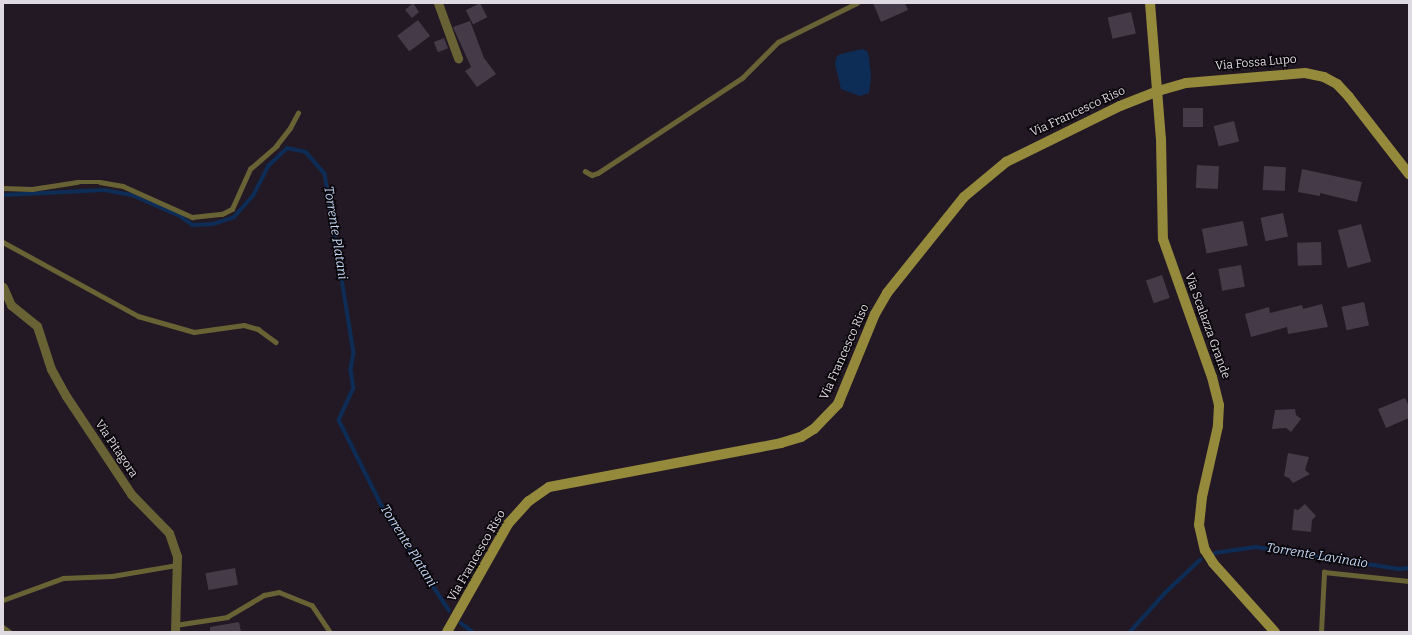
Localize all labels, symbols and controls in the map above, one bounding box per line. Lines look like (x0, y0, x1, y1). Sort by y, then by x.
street label: Via Fossa Lupo (1215, 52, 1297, 74)
street label: Via Francesco Riso (1028, 84, 1128, 140)
water label: Torrente Platani (320, 185, 350, 281)
street label: Via Scalazza Grande (1181, 271, 1233, 381)
street label: Via Francesco Riso (817, 302, 873, 402)
street label: Via Pitagora (91, 417, 141, 481)
water label: Torrente Platani (376, 502, 440, 590)
street label: Via Francesco Riso (445, 508, 509, 604)
water label: Torrente Lavinaio (1265, 540, 1369, 572)

